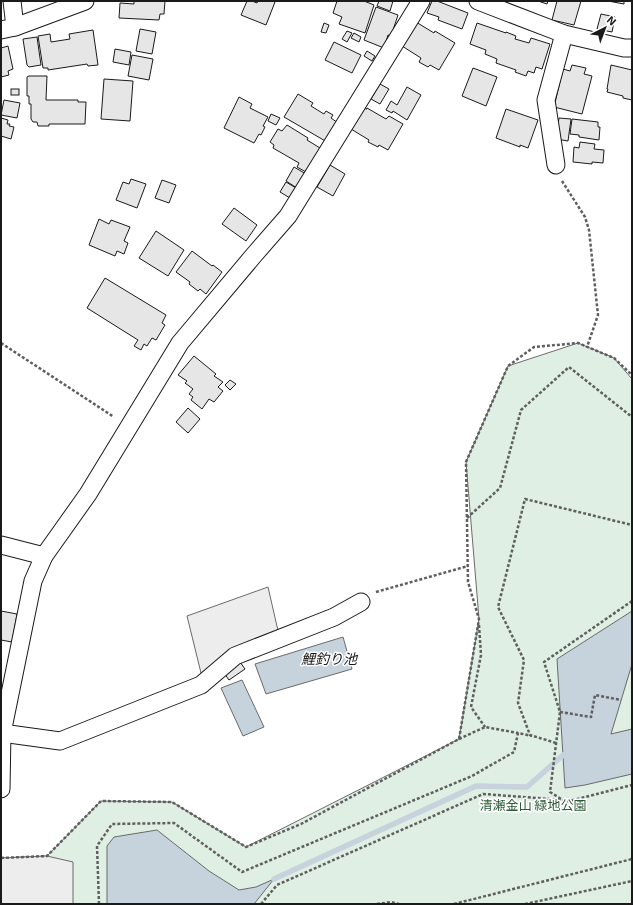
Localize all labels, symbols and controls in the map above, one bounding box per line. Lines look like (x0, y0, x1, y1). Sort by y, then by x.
north arrow (585, 8, 625, 48)
text: N (605, 13, 619, 28)
water label: 鯉釣り池 (301, 650, 359, 667)
park label: 清瀬金山 緑地公園 (480, 797, 586, 813)

